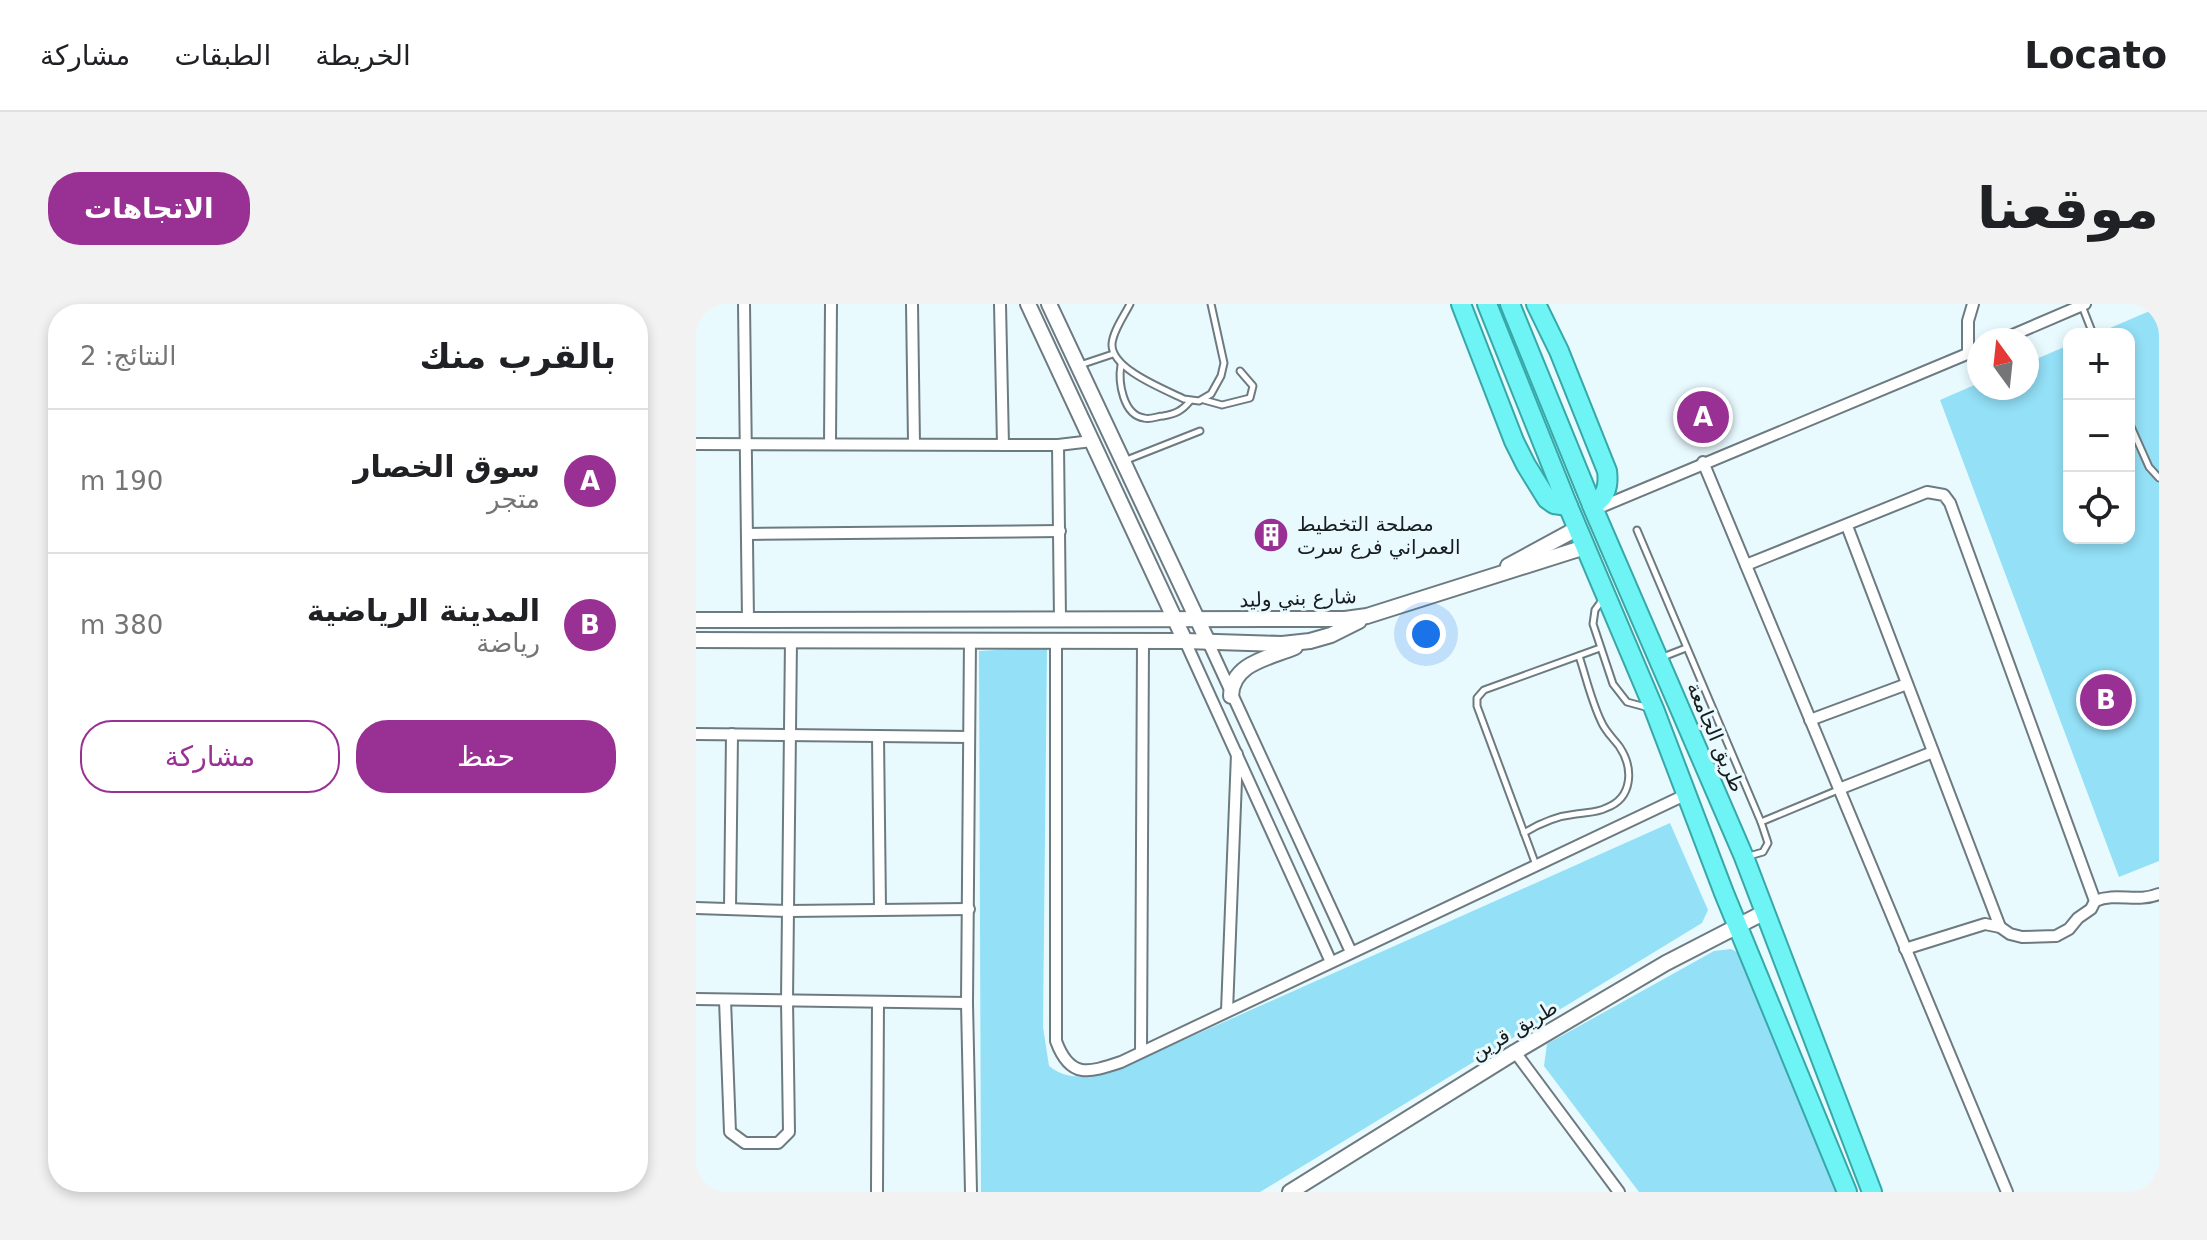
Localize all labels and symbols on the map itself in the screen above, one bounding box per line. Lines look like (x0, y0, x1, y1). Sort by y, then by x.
north arrow (1967, 328, 2039, 400)
pin: A (1677, 387, 1729, 447)
place label: مصلحة التخطيط العمراني فرع سرت (1297, 512, 1461, 560)
building icon: مصلحة التخطيط العمراني فرع سرت (1252, 516, 1290, 554)
street label: شارع بني وليد (1239, 584, 1357, 613)
your location (1406, 614, 1446, 654)
pin: B (2080, 670, 2132, 730)
street label: طريق الجامعة (1682, 678, 1750, 796)
street label: طريق قرين (1466, 995, 1562, 1065)

